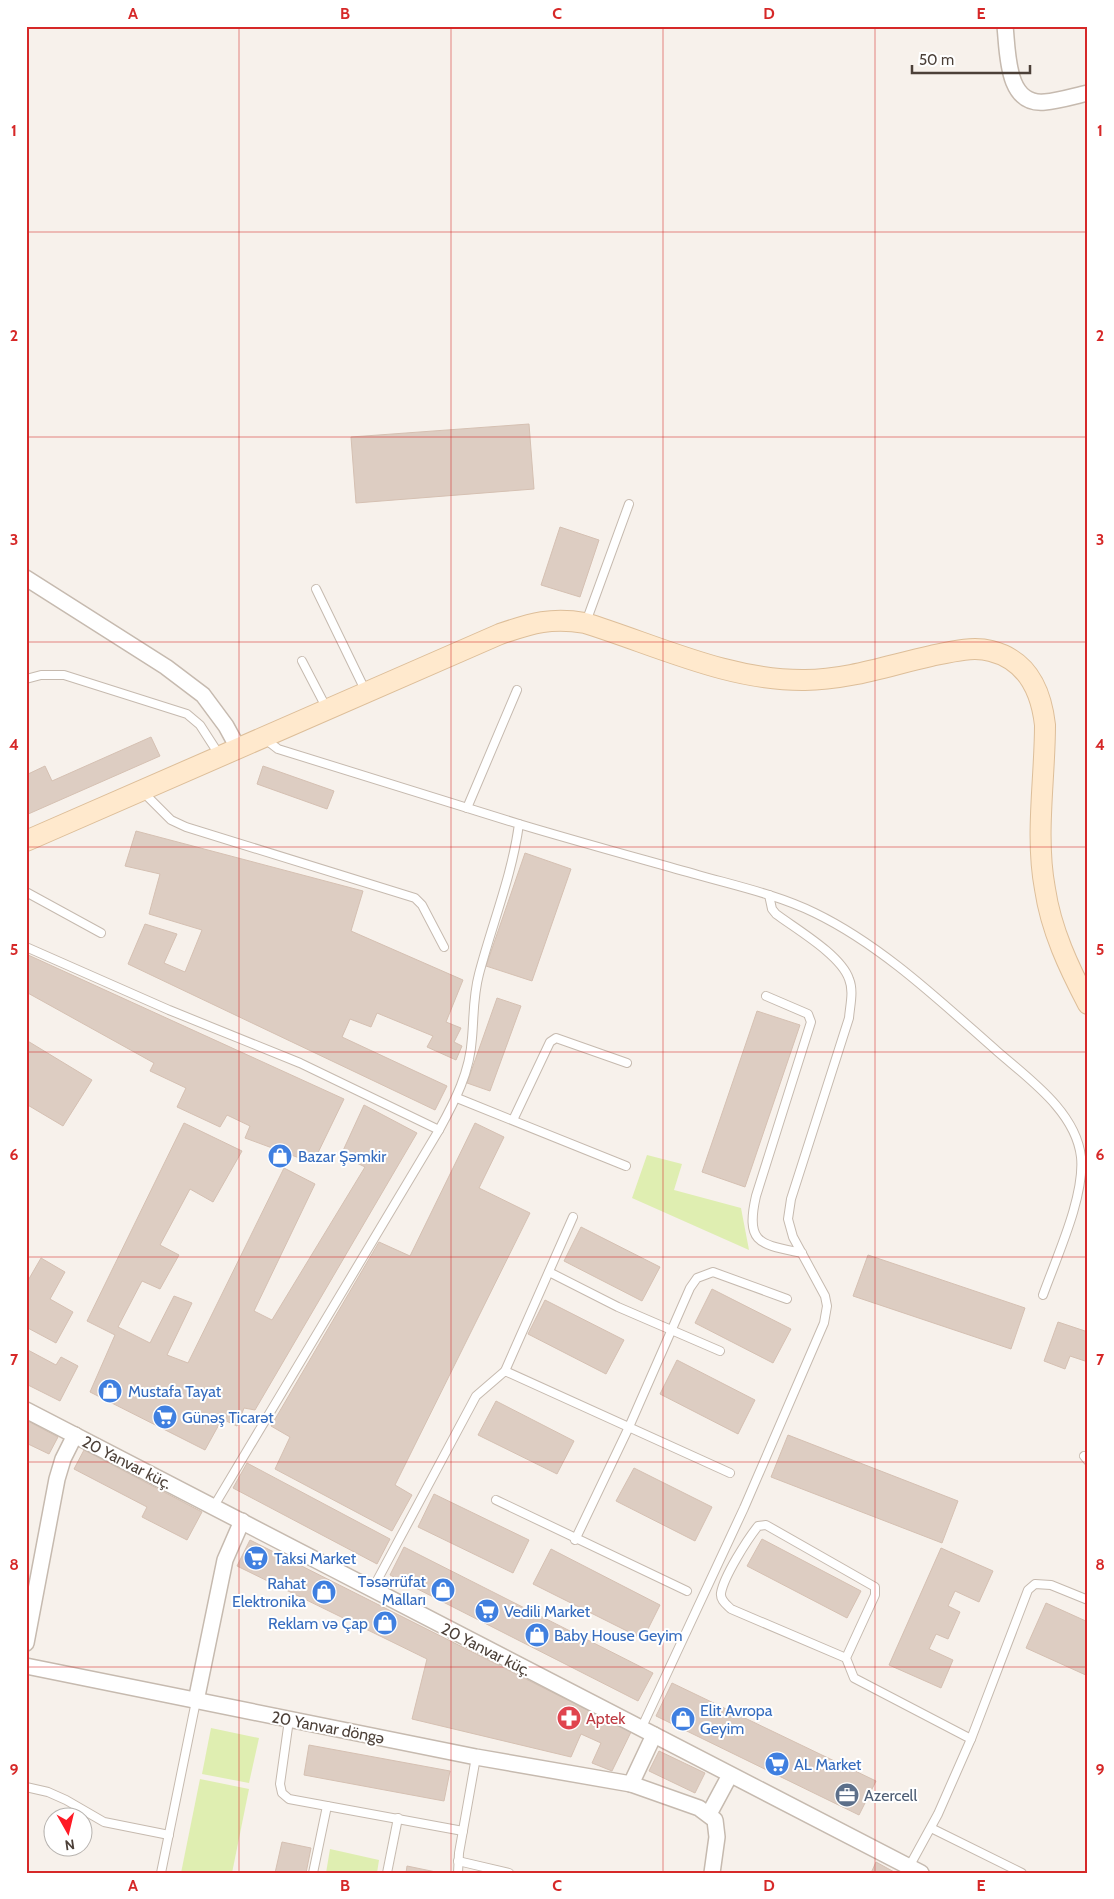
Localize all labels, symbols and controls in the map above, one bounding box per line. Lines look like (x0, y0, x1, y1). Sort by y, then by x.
text: A (128, 4, 138, 23)
text: B (340, 4, 350, 23)
text: C (552, 4, 562, 23)
text: D (763, 4, 775, 23)
text: E (976, 4, 986, 23)
scale bar (912, 42, 1029, 74)
text: 50 m (919, 51, 954, 69)
text: 1 (11, 121, 17, 140)
text: 1 (1097, 121, 1103, 140)
text: 2 (10, 326, 18, 345)
text: 2 (1096, 326, 1104, 345)
text: 3 (10, 530, 18, 549)
text: 3 (1096, 530, 1104, 549)
text: 4 (9, 735, 19, 754)
text: 4 (1095, 735, 1105, 754)
text: 5 (10, 940, 18, 959)
text: 5 (1096, 940, 1104, 959)
shop icon: Bazar Şəmkir (267, 1143, 293, 1169)
text: 6 (10, 1145, 19, 1164)
text: 6 (1096, 1145, 1105, 1164)
place label: Bazar Şəmkir (298, 1147, 387, 1166)
text: 7 (10, 1350, 19, 1369)
text: 7 (1096, 1350, 1105, 1369)
shop icon: Mustafa Tayat (97, 1378, 123, 1404)
place label: Mustafa Tayat (128, 1382, 222, 1401)
supermarket icon: Günəş Ticarət (152, 1404, 178, 1430)
place label: Günəş Ticarət (182, 1408, 274, 1427)
street label: 20 Yanvar küç. (79, 1432, 175, 1493)
supermarket icon: Taksi Market (243, 1545, 269, 1571)
place label: Taksi Market (274, 1549, 357, 1568)
text: 8 (9, 1555, 19, 1574)
text: 8 (1095, 1555, 1105, 1574)
place label: Təsərrüfat Malları (358, 1572, 427, 1609)
place label: Rahat Elektronika (232, 1574, 307, 1611)
shop icon: Təsərrüfat Malları (430, 1577, 456, 1603)
shop icon: Rahat Elektronika (311, 1579, 337, 1605)
supermarket icon: Vedili Market (474, 1598, 500, 1624)
place label: Vedili Market (504, 1602, 591, 1621)
shop icon: Reklam və Çap (372, 1610, 398, 1636)
place label: Reklam və Çap (268, 1614, 368, 1633)
street label: 20 Yanvar küç. (438, 1619, 534, 1680)
shop icon: Baby House Geyim (524, 1622, 550, 1648)
place label: Baby House Geyim (554, 1626, 683, 1645)
place label: Elit Avropa Geyim (700, 1701, 773, 1738)
pharmacy icon: Aptek (556, 1705, 582, 1731)
shop icon: Elit Avropa Geyim (670, 1706, 696, 1732)
street label: 20 Yanvar döngə (270, 1707, 386, 1748)
place label: Aptek (586, 1709, 626, 1728)
supermarket icon: AL Market (764, 1751, 790, 1777)
place label: AL Market (794, 1755, 862, 1774)
text: 9 (10, 1760, 19, 1779)
text: 9 (1096, 1760, 1105, 1779)
office icon: Azercell (834, 1782, 860, 1808)
place label: Azercell (864, 1786, 917, 1805)
north arrow (42, 1806, 92, 1856)
text: N (64, 1835, 76, 1854)
text: A (128, 1876, 138, 1895)
text: B (340, 1876, 350, 1895)
text: C (552, 1876, 562, 1895)
text: D (763, 1876, 775, 1895)
text: E (976, 1876, 986, 1895)

